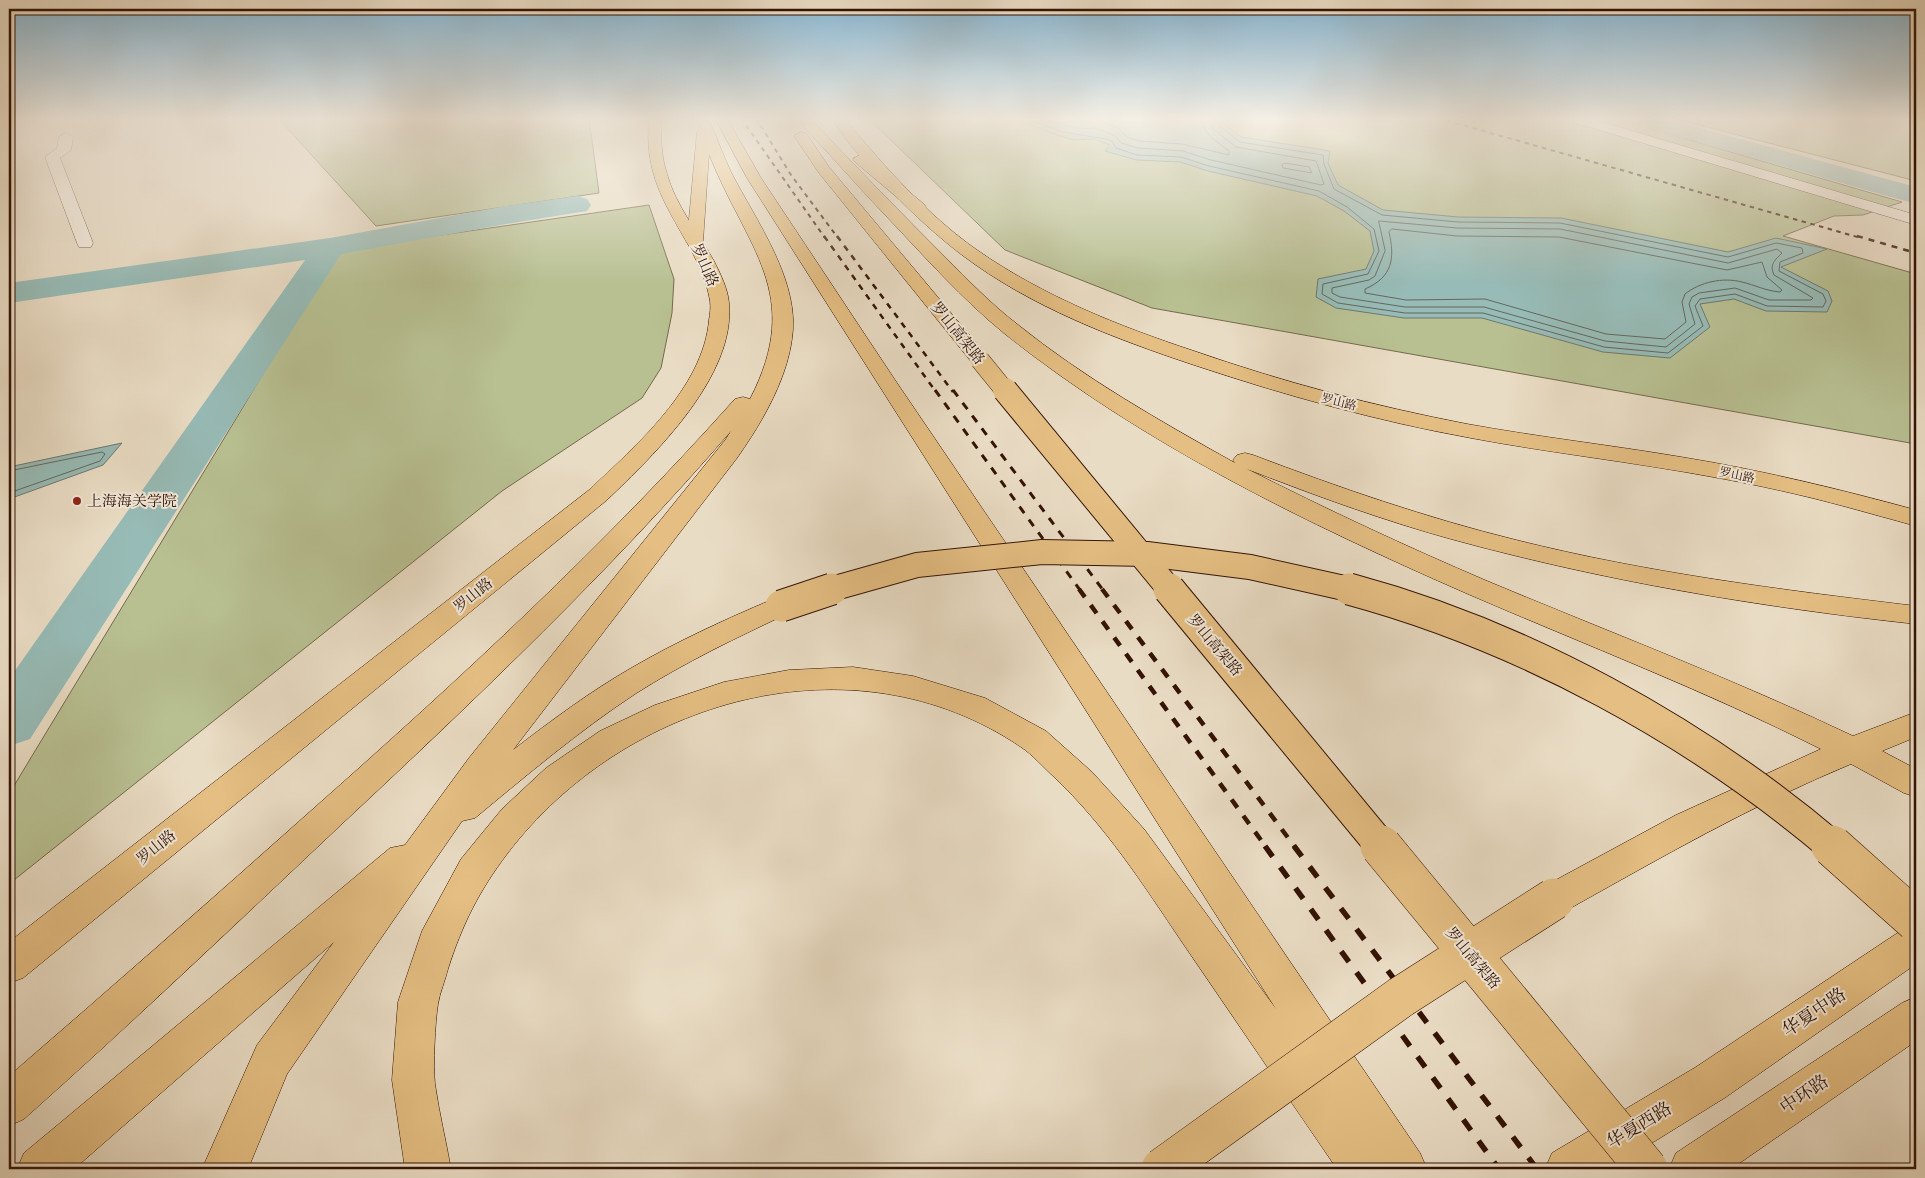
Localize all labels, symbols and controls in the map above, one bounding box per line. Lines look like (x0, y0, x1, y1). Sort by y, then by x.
street label: 罗山路 (688, 241, 722, 289)
street label: 罗山高架路 (927, 298, 989, 368)
street label: 罗山路 (1320, 391, 1358, 413)
street label: 罗山路 (1718, 464, 1756, 486)
place label: 上海海关学院 (87, 492, 177, 510)
marker: 上海海关学院 (71, 495, 83, 507)
street label: 罗山路 (450, 574, 496, 616)
street label: 罗山高架路 (1184, 610, 1246, 680)
street label: 罗山路 (133, 826, 179, 868)
street label: 罗山高架路 (1442, 923, 1504, 993)
street label: 华夏中路 (1778, 983, 1850, 1041)
street label: 中环路 (1775, 1070, 1833, 1118)
street label: 华夏西路 (1602, 1097, 1676, 1153)

